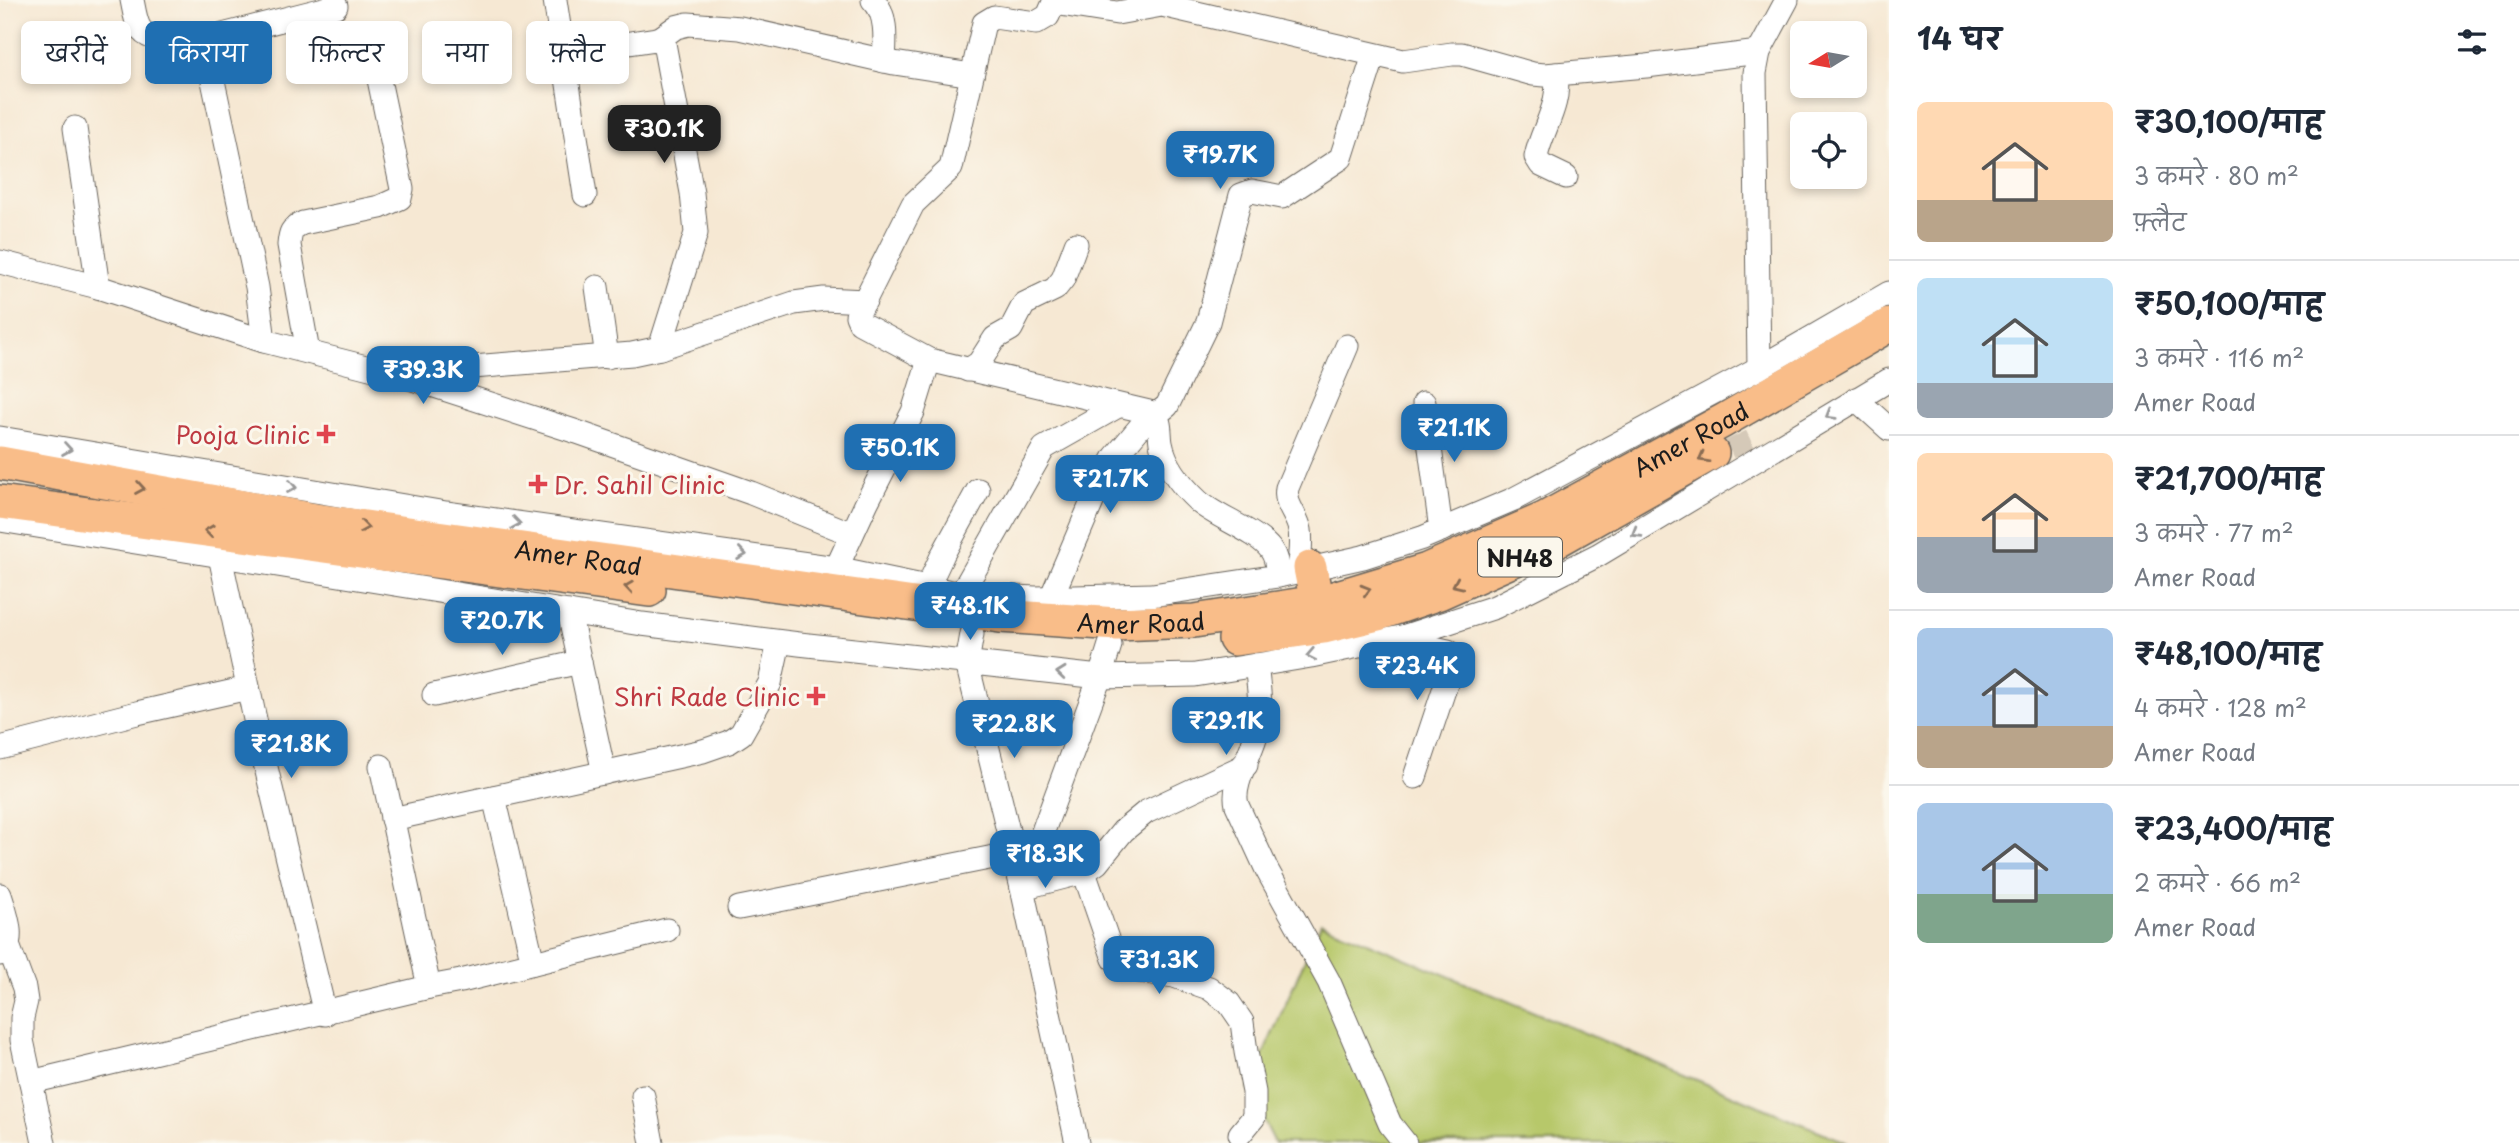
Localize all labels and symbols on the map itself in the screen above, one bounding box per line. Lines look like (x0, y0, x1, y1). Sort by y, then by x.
north arrow (1790, 21, 1867, 98)
pin: ₹30.1K (607, 106, 721, 165)
pin: ₹19.7K (1163, 132, 1277, 191)
pin: ₹39.3K (366, 346, 480, 406)
street label: Amer Road (1626, 392, 1755, 485)
pin: ₹21.1K (1397, 405, 1511, 464)
one-way arrow (1825, 407, 1838, 420)
place label: Pooja Clinic (176, 416, 310, 452)
marker: Pooja Clinic (316, 424, 336, 444)
pin: ₹50.1K (843, 424, 957, 484)
one-way arrow (61, 441, 73, 456)
one-way arrow (1698, 450, 1710, 463)
pin: ₹21.7K (1053, 456, 1167, 515)
place label: Dr. Sahil Clinic (554, 466, 725, 502)
marker: Dr. Sahil Clinic (528, 474, 548, 494)
one-way arrow (286, 479, 298, 494)
one-way arrow (133, 480, 145, 495)
one-way arrow (510, 515, 522, 530)
one-way arrow (358, 519, 370, 534)
one-way arrow (203, 524, 215, 539)
one-way arrow (1630, 524, 1643, 537)
street label: Amer Road (513, 530, 644, 584)
road number: NH48 (1478, 538, 1562, 576)
one-way arrow (736, 547, 748, 562)
one-way arrow (1452, 576, 1464, 590)
one-way arrow (623, 580, 634, 595)
pin: ₹48.1K (913, 582, 1027, 642)
one-way arrow (1359, 583, 1371, 598)
pin: ₹20.7K (445, 598, 559, 657)
street label: Amer Road (1076, 602, 1207, 642)
pin: ₹23.4K (1360, 642, 1474, 702)
one-way arrow (1305, 647, 1317, 662)
one-way arrow (1055, 665, 1066, 680)
place label: Shri Rade Clinic (614, 678, 800, 714)
marker: Shri Rade Clinic (806, 686, 826, 706)
pin: ₹29.1K (1169, 698, 1283, 757)
pin: ₹22.8K (957, 700, 1071, 760)
pin: ₹21.8K (234, 720, 348, 780)
pin: ₹18.3K (988, 830, 1102, 890)
pin: ₹31.3K (1102, 936, 1216, 996)

